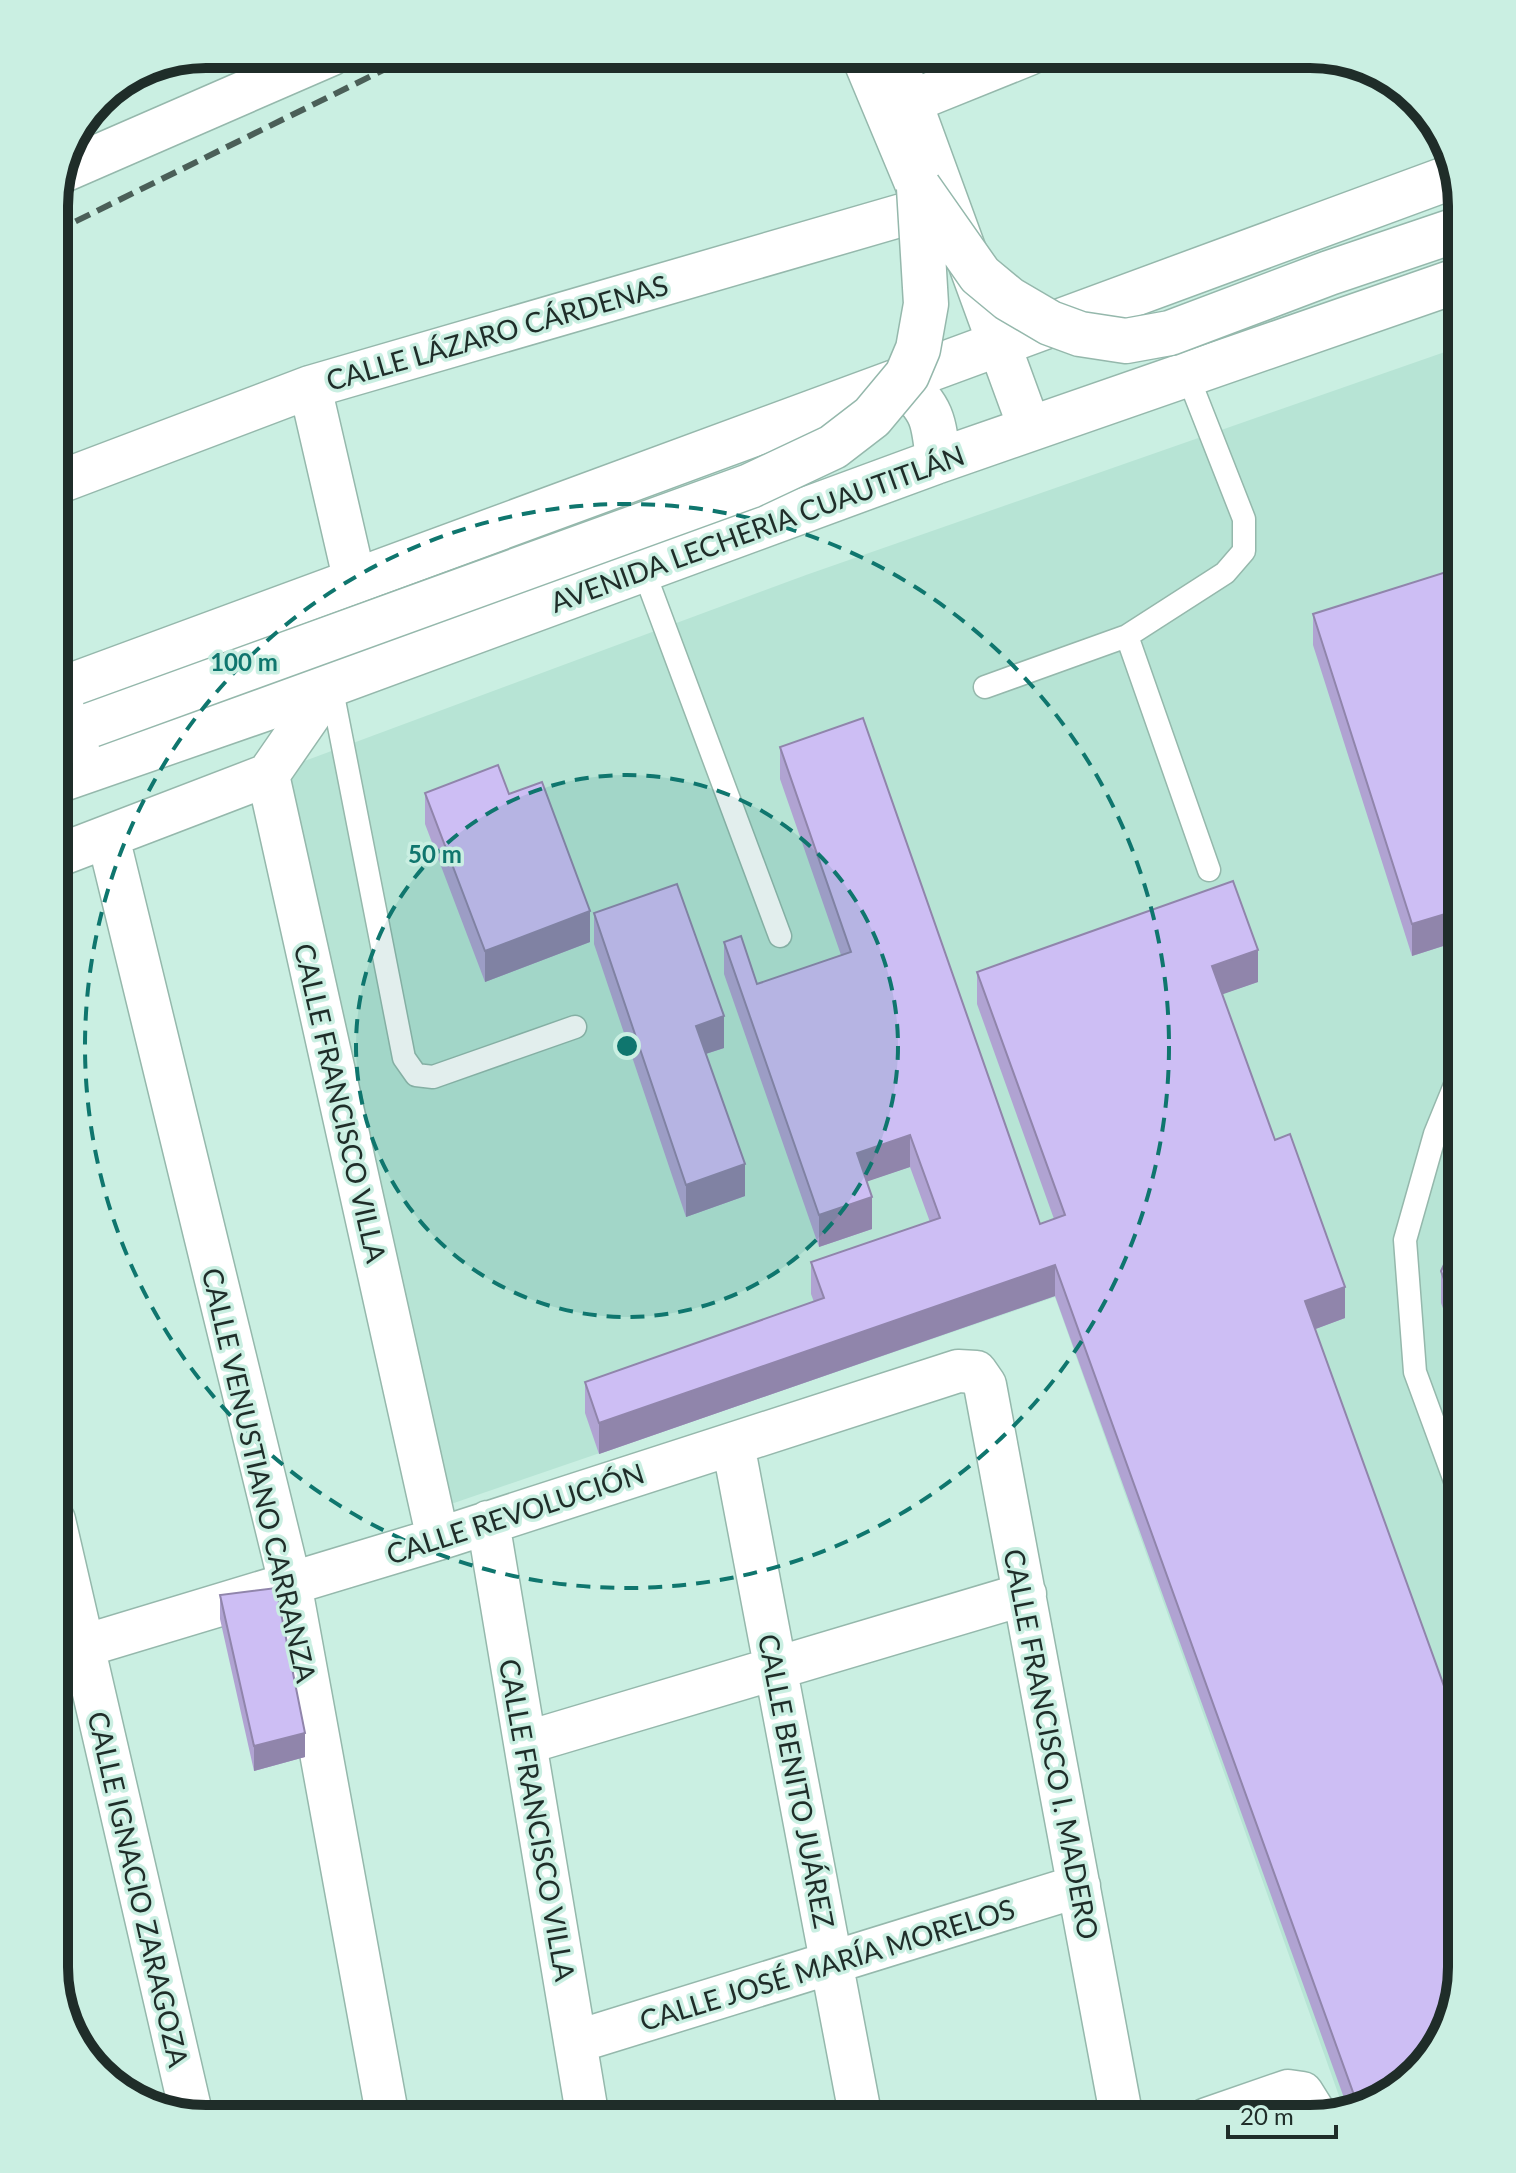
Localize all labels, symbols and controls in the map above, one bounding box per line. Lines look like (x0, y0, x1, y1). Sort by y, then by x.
street label: CALLE LÁZARO CÁRDENAS (322, 267, 672, 397)
street label: AVENIDA LECHERIA CUAUTITLÁN (545, 437, 969, 619)
text: 100 m (210, 647, 278, 676)
text: 50 m (408, 839, 462, 868)
street label: CALLE FRANCISCO VILLA (288, 940, 394, 1266)
centre of rings (613, 1032, 641, 1060)
street label: CALLE VENUSTIANO CARRANZA (196, 1265, 324, 1686)
street label: CALLE REVOLUCIÓN (382, 1455, 648, 1571)
street label: CALLE FRANCISCO I. MADERO (997, 1546, 1107, 1942)
street label: CALLE BENITO JUÁREZ (752, 1631, 842, 1931)
street label: CALLE FRANCISCO VILLA (493, 1656, 583, 1984)
street label: CALLE IGNACIO ZARAGOZA (81, 1708, 197, 2070)
street label: CALLE JOSÉ MARÍA MORELOS (635, 1891, 1019, 2037)
scale bar (1228, 2089, 1336, 2139)
text: 20 m (1240, 2101, 1294, 2130)

